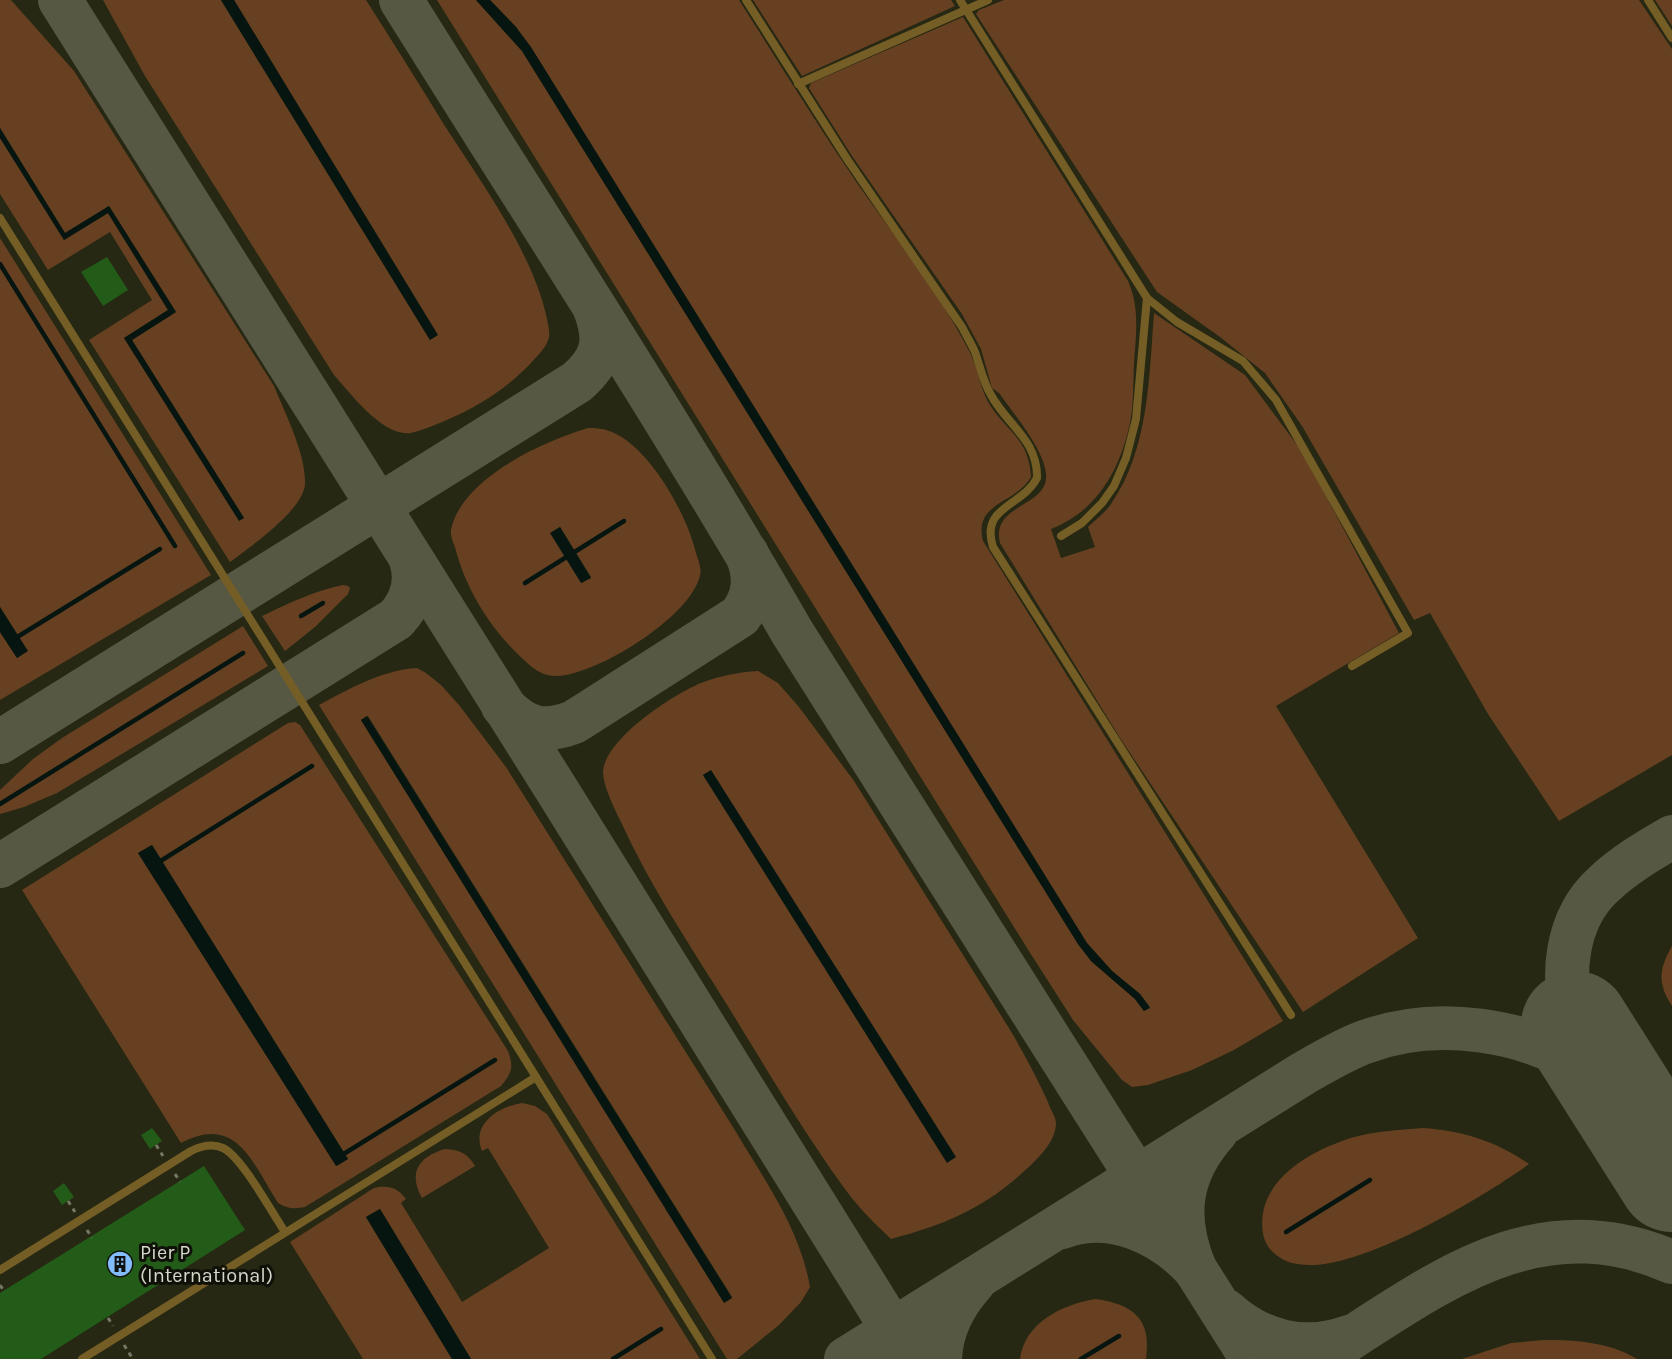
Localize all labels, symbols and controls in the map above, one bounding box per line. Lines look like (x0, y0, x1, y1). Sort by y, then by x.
place label: Pier P (International) (140, 1241, 273, 1287)
building icon: Pier P (International) (105, 1249, 135, 1279)

